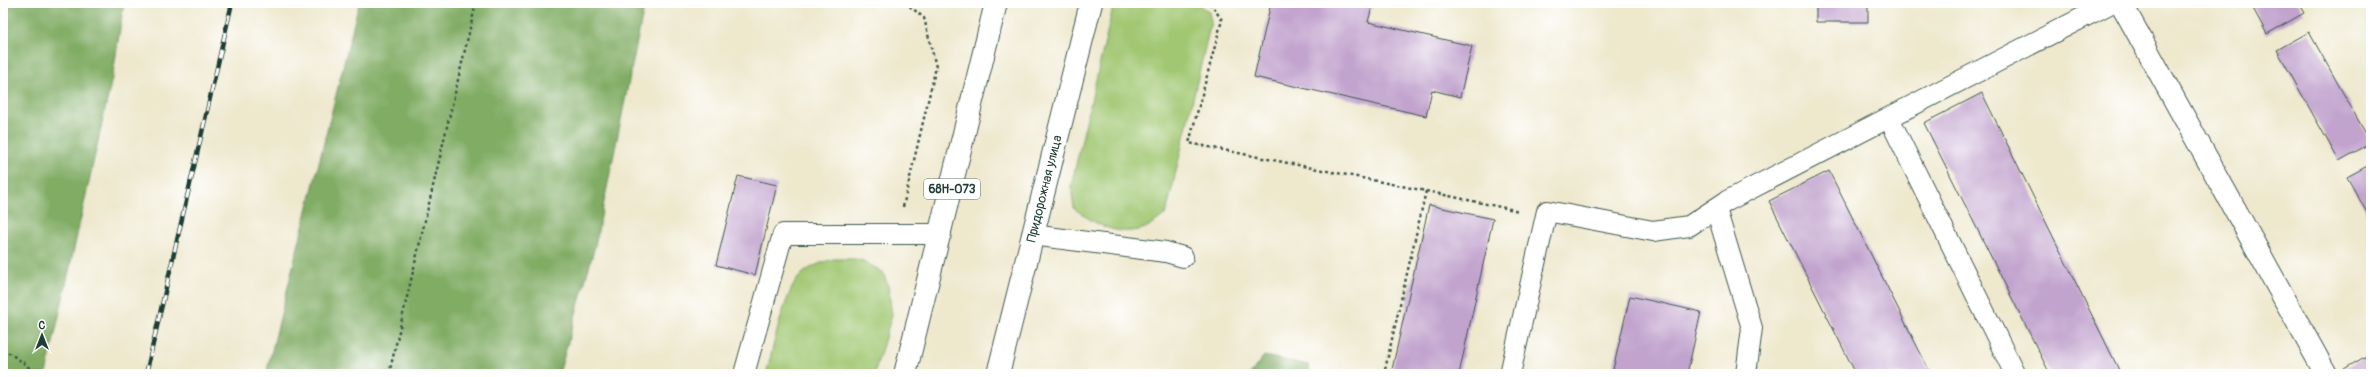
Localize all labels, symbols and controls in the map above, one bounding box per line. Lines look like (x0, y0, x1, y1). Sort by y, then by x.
street label: Придорожная улица (1023, 133, 1066, 244)
road number: 68Н-073 (924, 179, 980, 199)
north arrow (22, 315, 62, 355)
text: С (39, 319, 46, 332)

